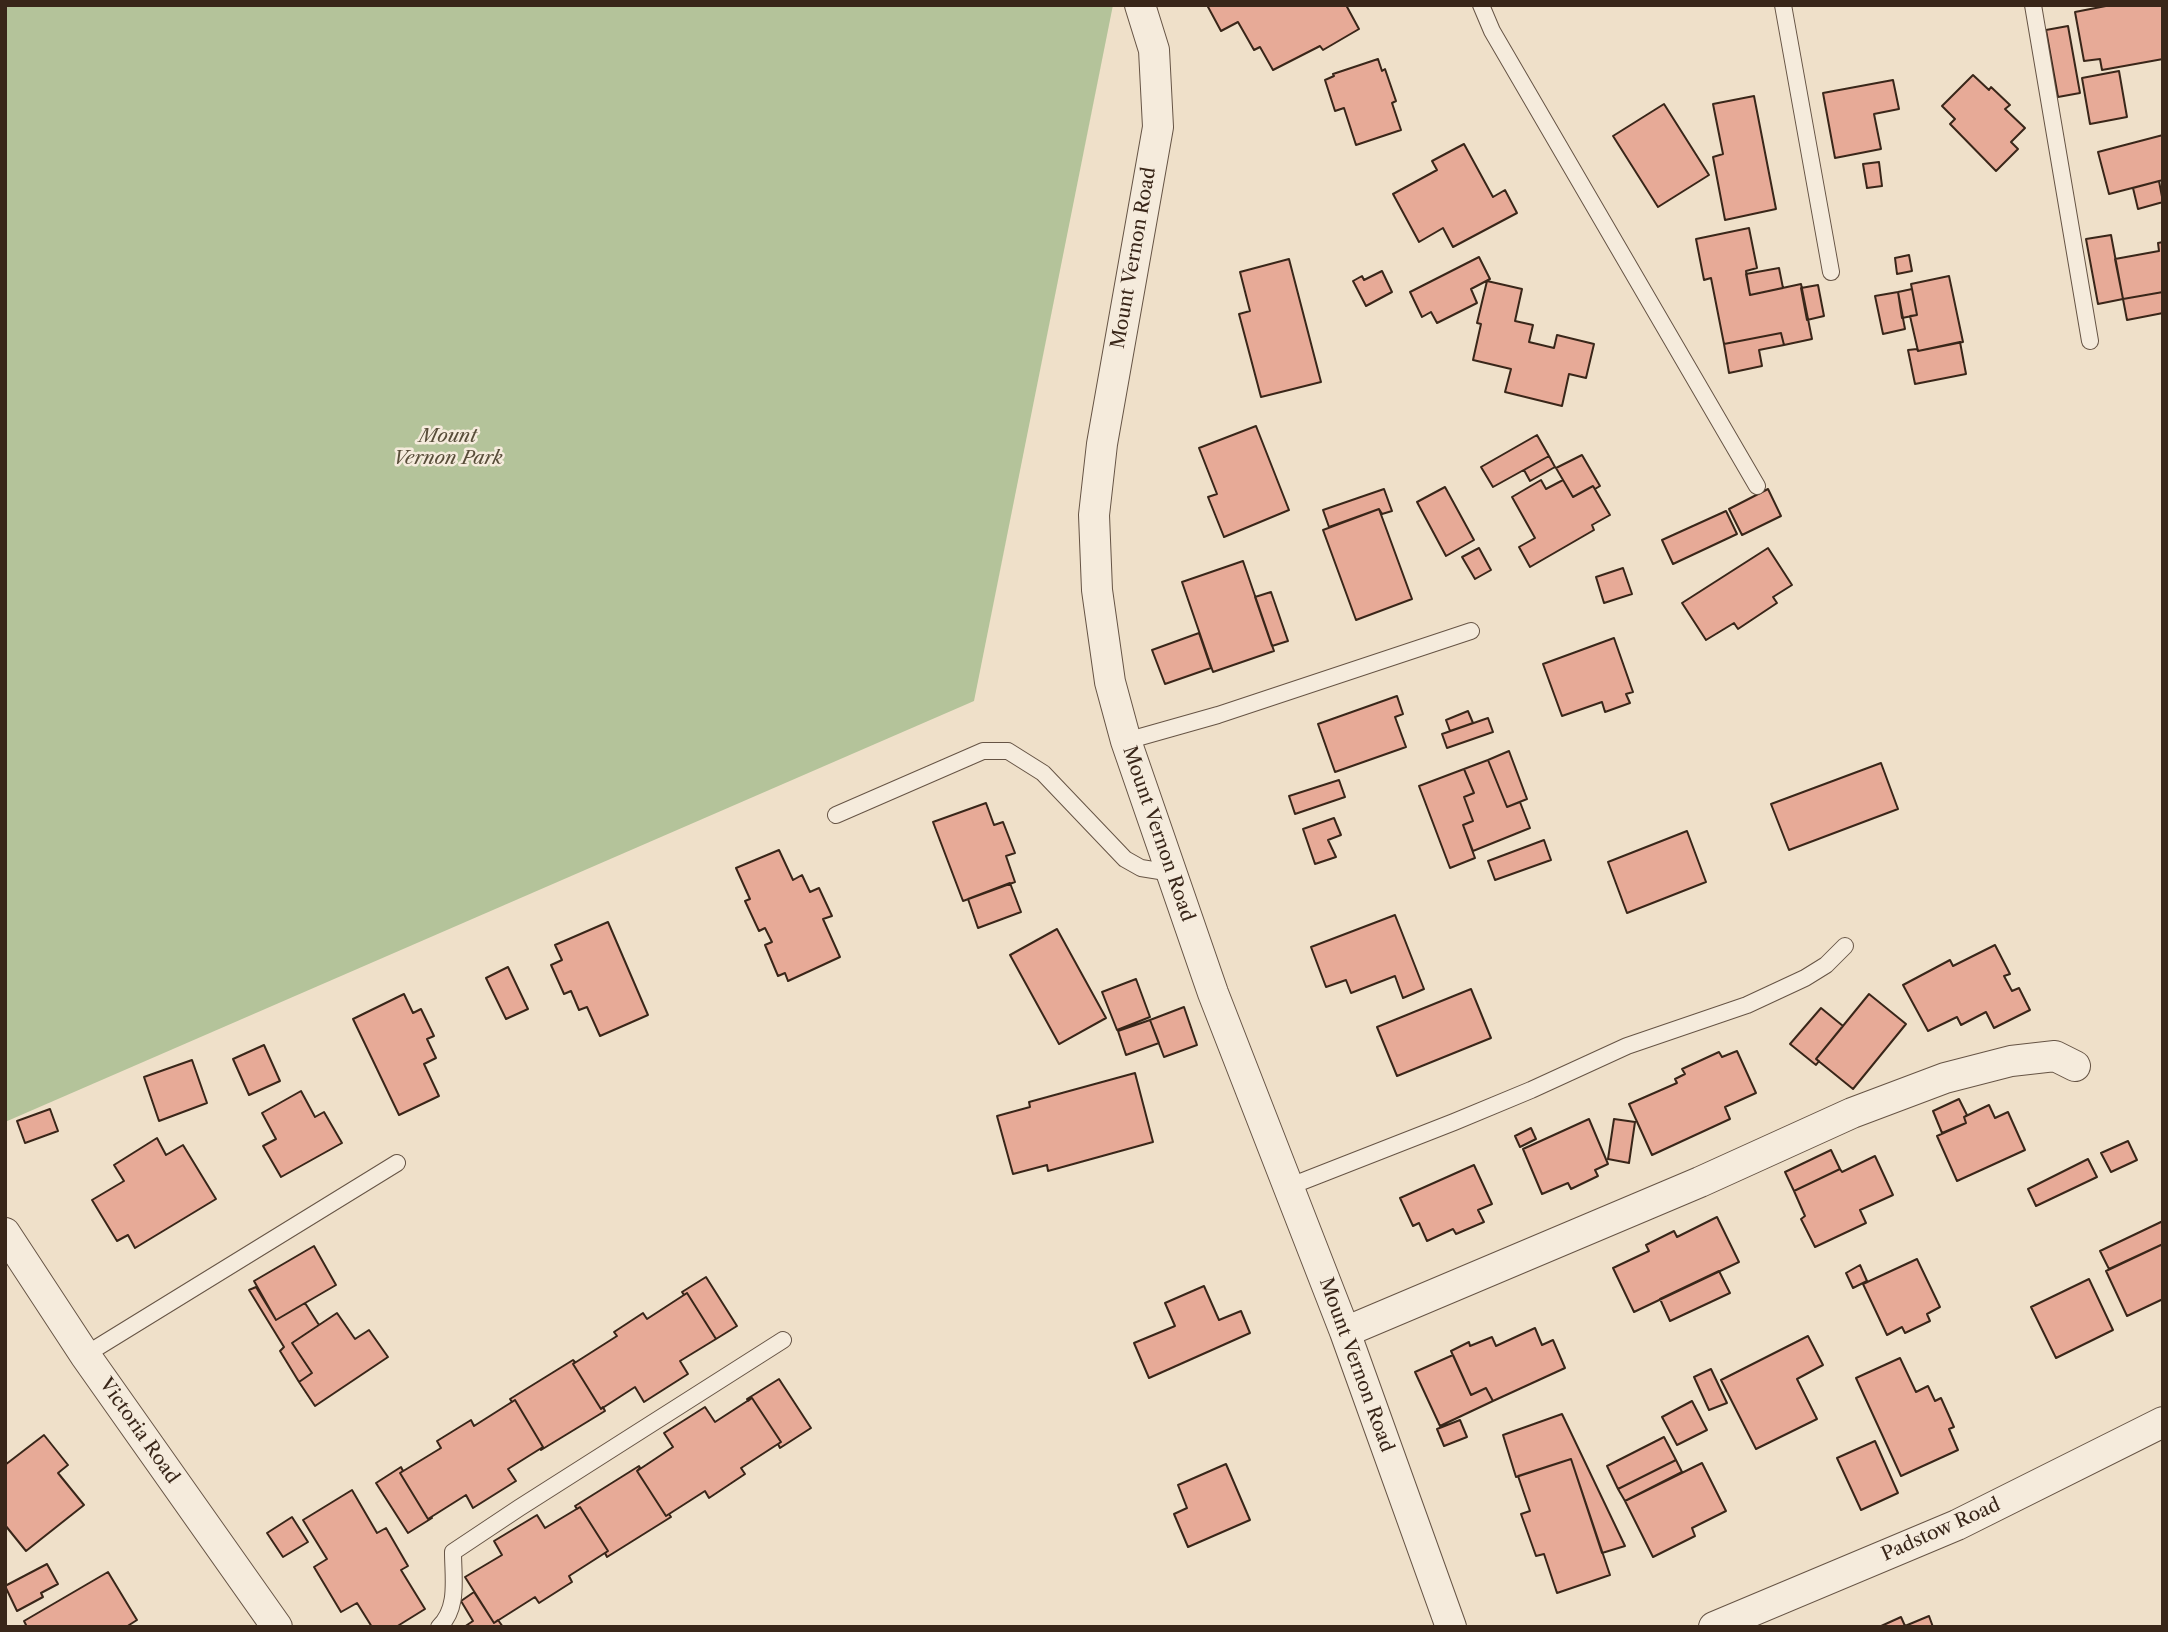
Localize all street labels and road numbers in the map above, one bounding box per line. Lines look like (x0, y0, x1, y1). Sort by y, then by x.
street label: Mount Vernon Road (1107, 165, 1161, 351)
street label: Mount Vernon Road (1117, 743, 1199, 925)
street label: Mount Vernon Road (1314, 1275, 1398, 1455)
street label: Victoria Road (94, 1374, 184, 1488)
street label: Padstow Road (1878, 1494, 2004, 1566)

